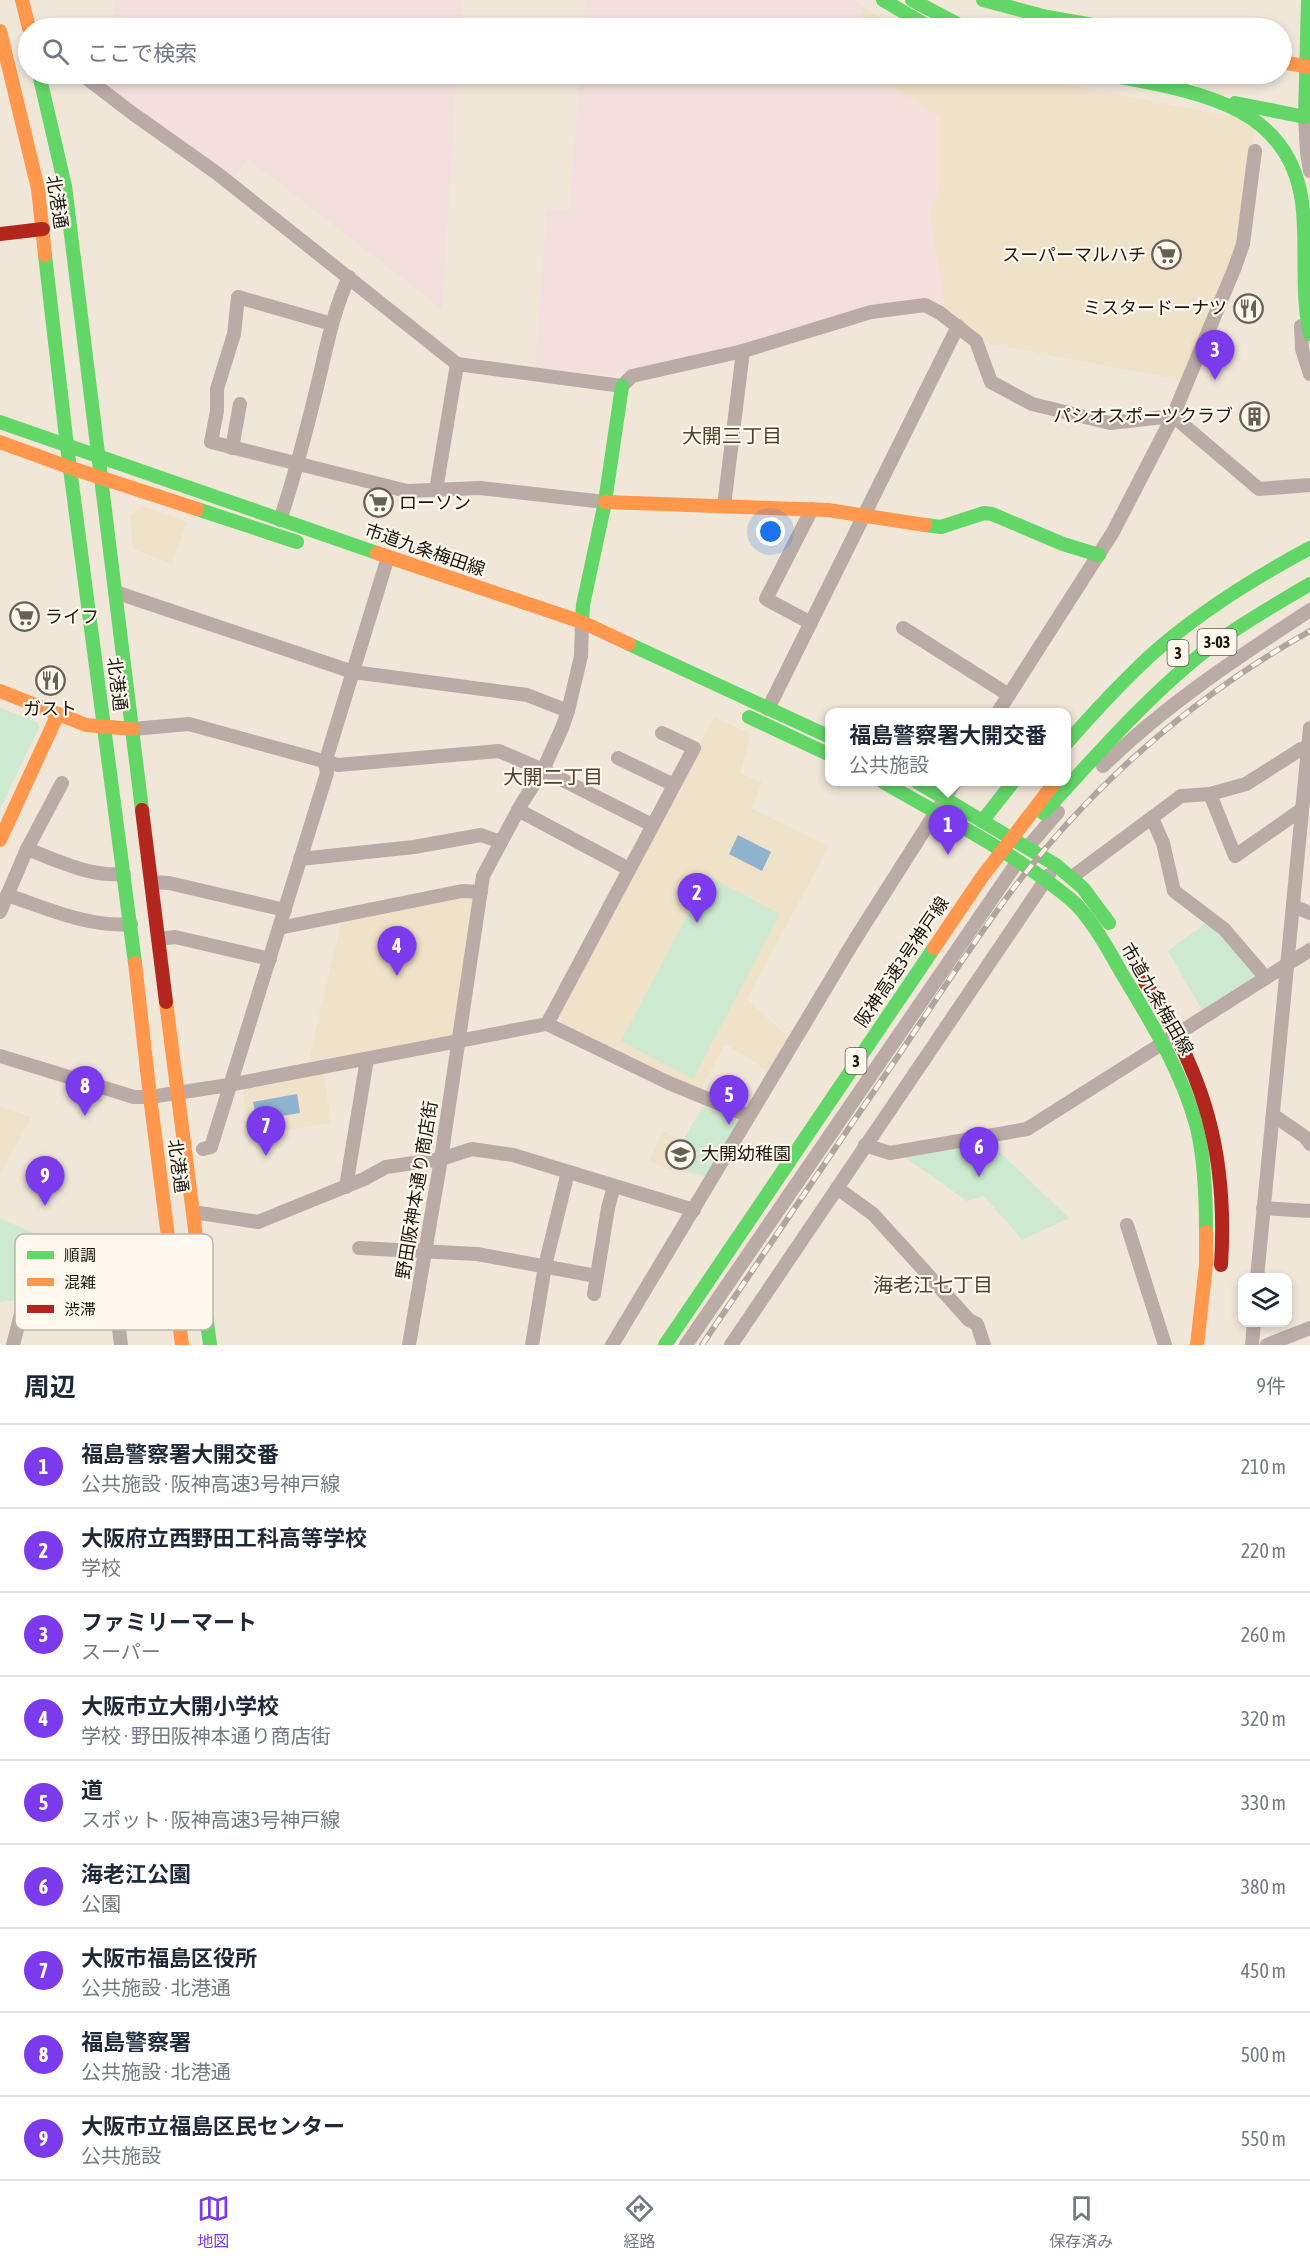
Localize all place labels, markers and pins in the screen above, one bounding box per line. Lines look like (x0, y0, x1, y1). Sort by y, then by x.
supermarket icon: スーパーマルハチ (1151, 239, 1183, 271)
place label: スーパーマルハチ (1002, 244, 1146, 265)
restaurant icon: ミスタードーナツ (1232, 292, 1264, 324)
place label: ミスタードーナツ (1083, 297, 1227, 318)
pin: 3 (1196, 330, 1234, 380)
building icon: パシオスポーツクラブ (1238, 400, 1270, 432)
place label: パシオスポーツクラブ (1053, 405, 1233, 426)
supermarket icon: ローソン (362, 487, 394, 519)
place label: ローソン (399, 492, 471, 513)
supermarket icon: ライフ (8, 601, 40, 633)
place label: ライフ (45, 606, 99, 627)
restaurant icon: ガスト (34, 664, 66, 696)
place label: ガスト (23, 698, 77, 719)
pin: 1 (928, 806, 968, 855)
pin: 2 (678, 874, 716, 923)
pin: 4 (378, 926, 416, 976)
pin: 8 (66, 1066, 104, 1116)
pin: 5 (710, 1076, 748, 1125)
pin: 7 (246, 1106, 286, 1156)
pin: 6 (960, 1128, 998, 1177)
school or university icon: 大開幼稚園 (664, 1138, 696, 1170)
place label: 大開幼稚園 (701, 1143, 791, 1164)
pin: 9 (26, 1156, 64, 1206)

